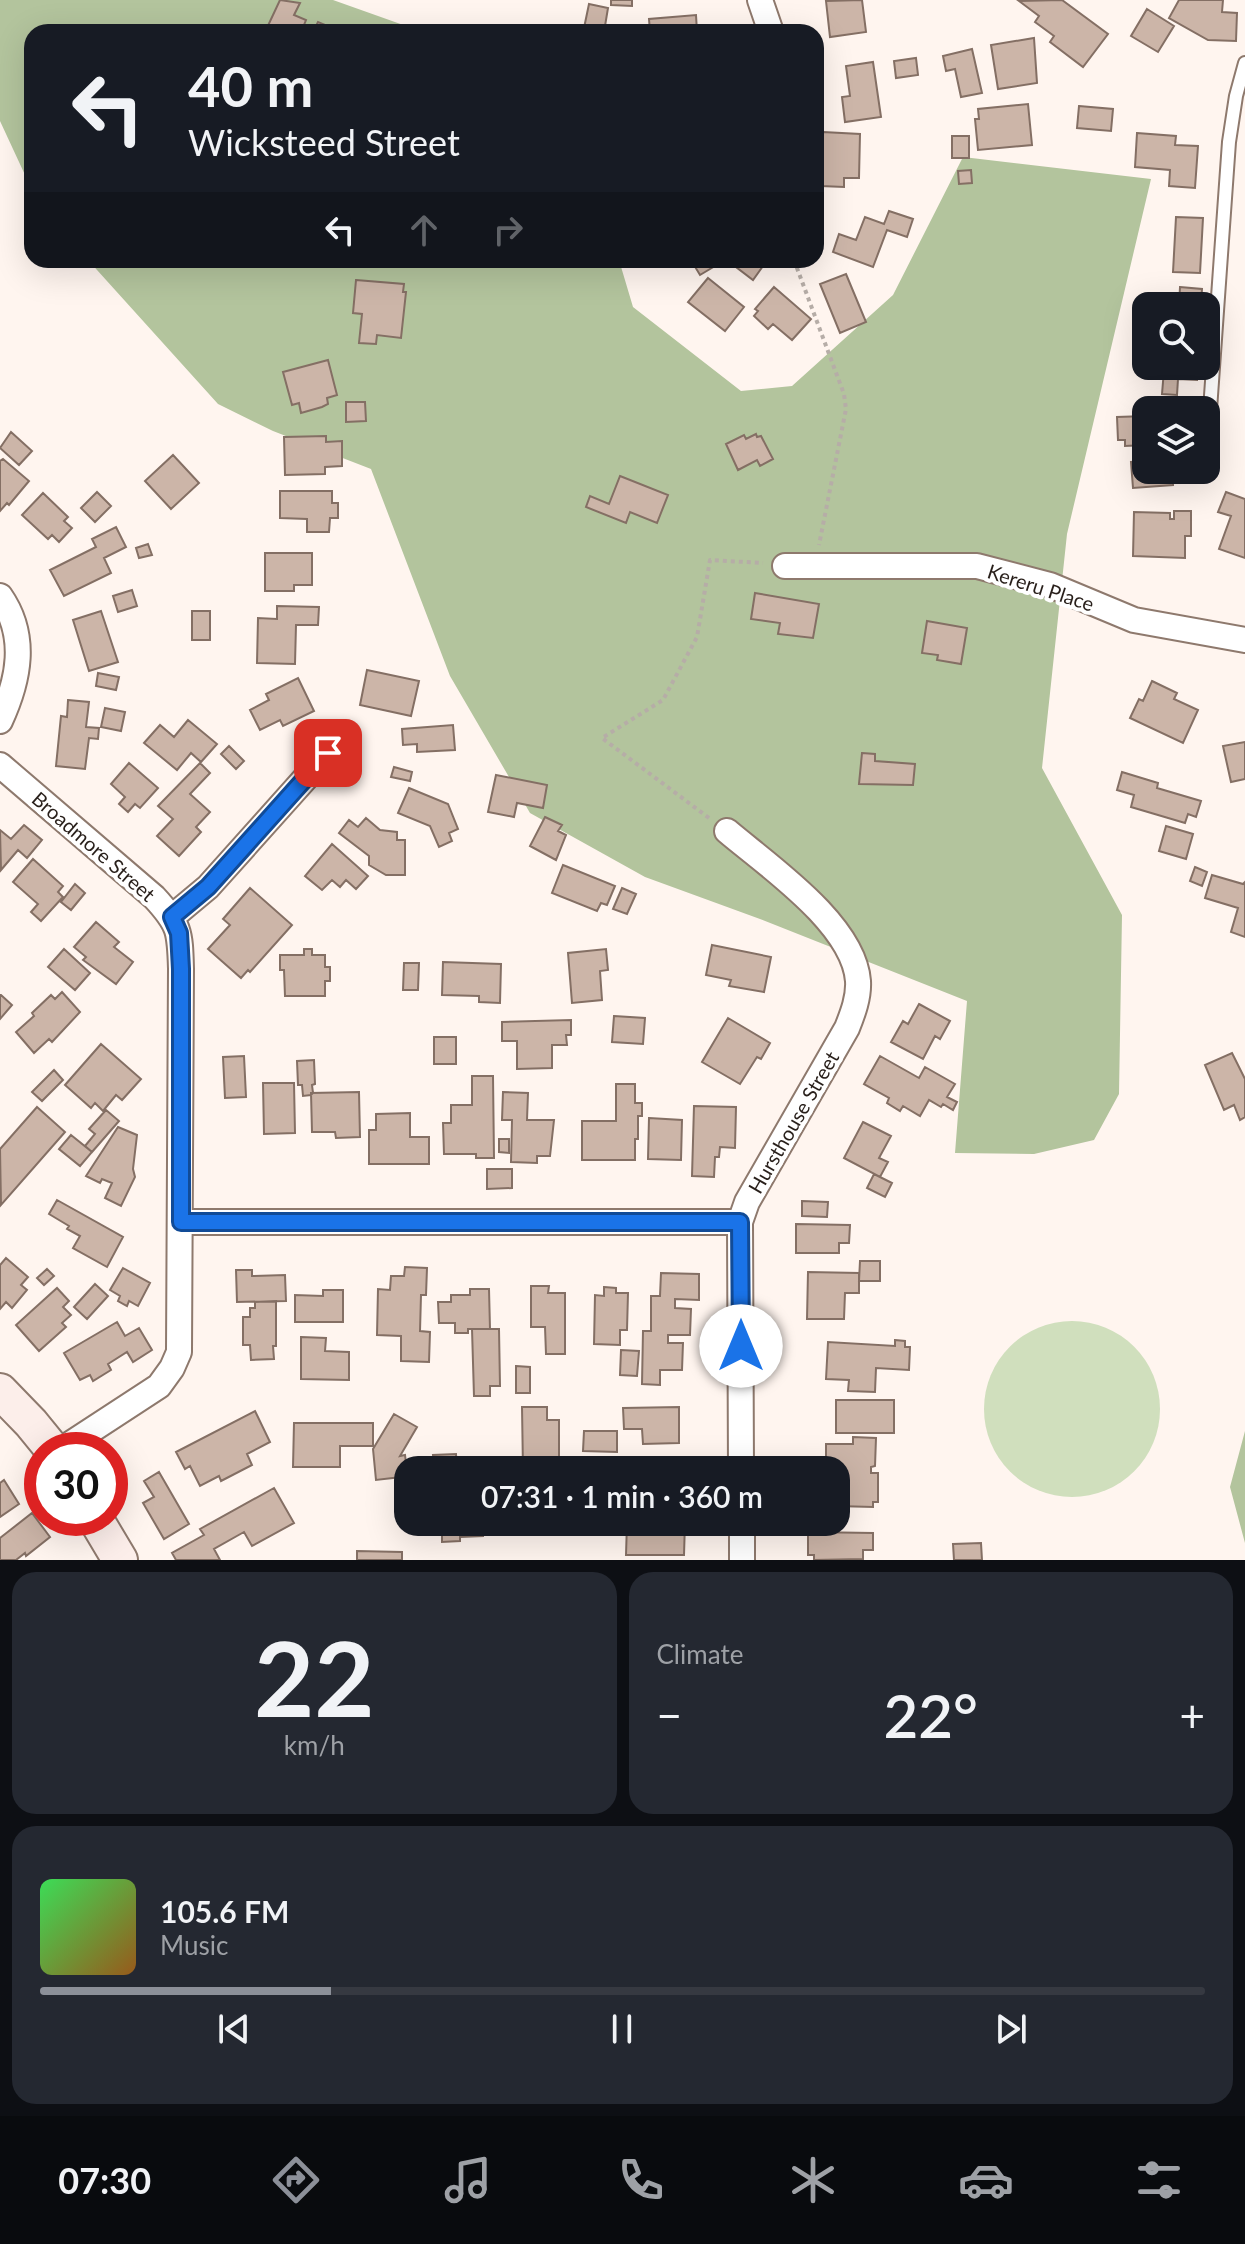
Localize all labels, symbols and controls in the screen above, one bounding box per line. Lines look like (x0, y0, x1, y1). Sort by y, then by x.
text: 40 m (188, 52, 313, 119)
icon: left (56, 56, 160, 160)
text: Wicksteed Street (188, 120, 460, 164)
icon: left (318, 208, 362, 252)
icon: ahead (402, 208, 446, 252)
icon: right (486, 208, 530, 252)
map controls (1132, 292, 1220, 484)
button: search (1132, 292, 1220, 380)
button: layers (1132, 396, 1220, 484)
street label: Kereru Place (985, 559, 1097, 615)
pin (294, 719, 362, 787)
icon: arrive (306, 731, 350, 775)
street label: Broadmore Street (28, 786, 160, 906)
street label: Hursthouse Street (743, 1047, 843, 1197)
position arrow (699, 1304, 783, 1388)
speed limit sign: 30 (24, 1432, 128, 1536)
text: 07:31 · 1 min · 360 m (481, 1478, 763, 1514)
text: 22 (254, 1614, 375, 1739)
text: Climate (657, 1638, 743, 1670)
text: 22° (884, 1679, 978, 1751)
text: − (657, 1689, 682, 1741)
text: + (1179, 1689, 1205, 1741)
text: km/h (284, 1729, 345, 1761)
text: 105.6 FM (160, 1893, 289, 1929)
text: Music (160, 1929, 228, 1961)
icon: previous (212, 2007, 256, 2051)
icon: pause (600, 2007, 644, 2051)
icon: next (989, 2007, 1033, 2051)
icon: directions (268, 2152, 324, 2208)
icon: music (440, 2152, 496, 2208)
icon: phone (613, 2152, 669, 2208)
icon: climate (785, 2152, 841, 2208)
icon: car (958, 2152, 1014, 2208)
icon: filters (1131, 2152, 1187, 2208)
text: 07:30 (58, 2158, 151, 2202)

